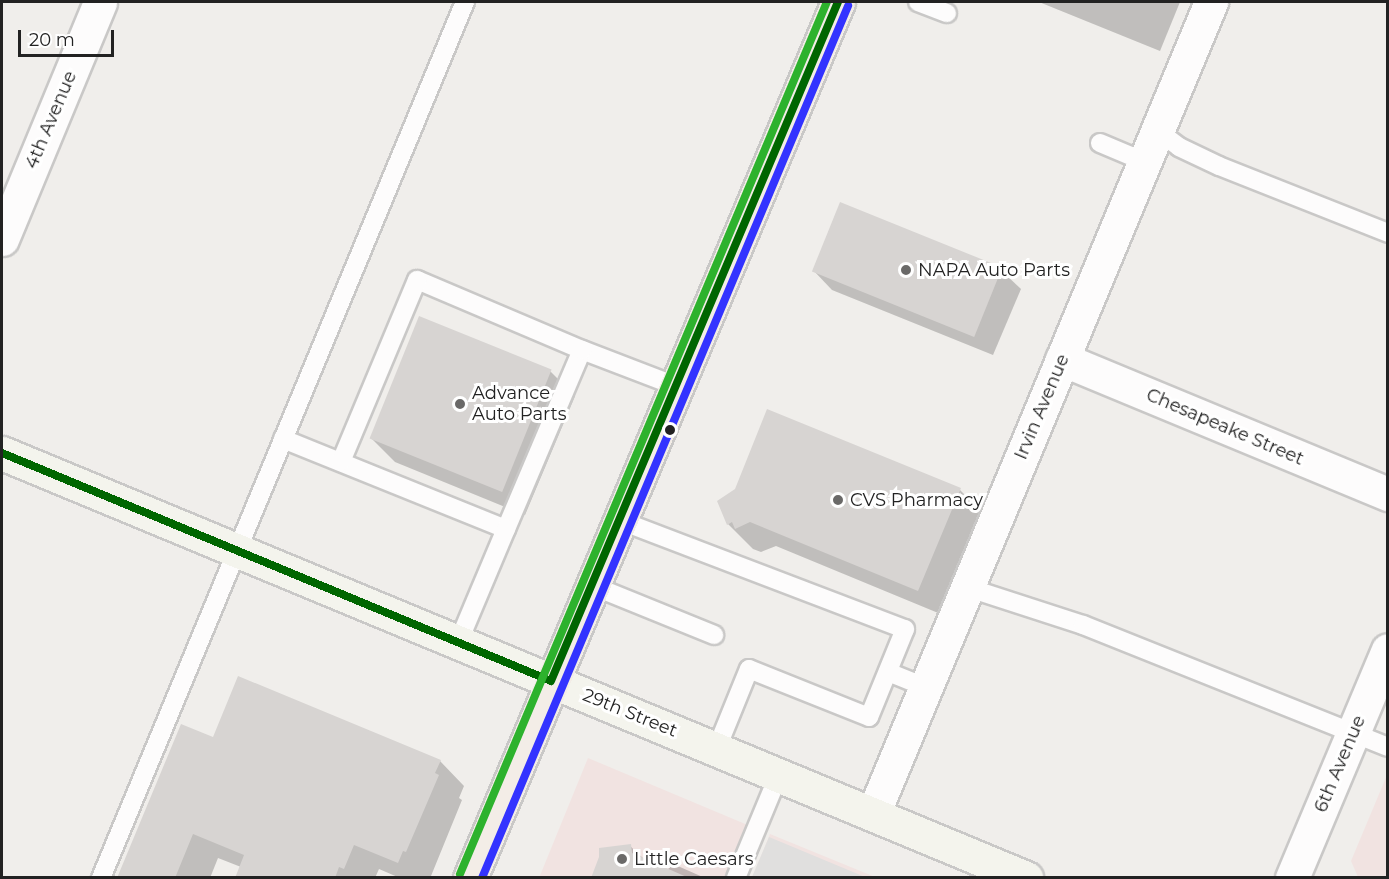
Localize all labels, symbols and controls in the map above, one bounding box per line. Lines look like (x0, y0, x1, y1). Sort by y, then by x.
scale bar (21, 18, 117, 56)
text: 20 m (29, 29, 75, 51)
street label: 4th Avenue (21, 68, 81, 172)
place label: NAPA Auto Parts (918, 259, 1070, 281)
marker: NAPA Auto Parts (899, 263, 913, 277)
street label: Irvin Avenue (1010, 351, 1074, 463)
place label: Advance Auto Parts (472, 383, 567, 426)
street label: Chesapeake Street (1143, 384, 1307, 470)
marker: Advance Auto Parts (453, 397, 467, 411)
unlabelled marker (664, 424, 676, 436)
place label: CVS Pharmacy (850, 489, 983, 511)
marker: CVS Pharmacy (831, 493, 845, 507)
street label: 29th Street (580, 684, 680, 742)
street label: 6th Avenue (1310, 712, 1370, 816)
place label: Little Caesars (634, 848, 754, 870)
marker: Little Caesars (615, 852, 629, 866)

